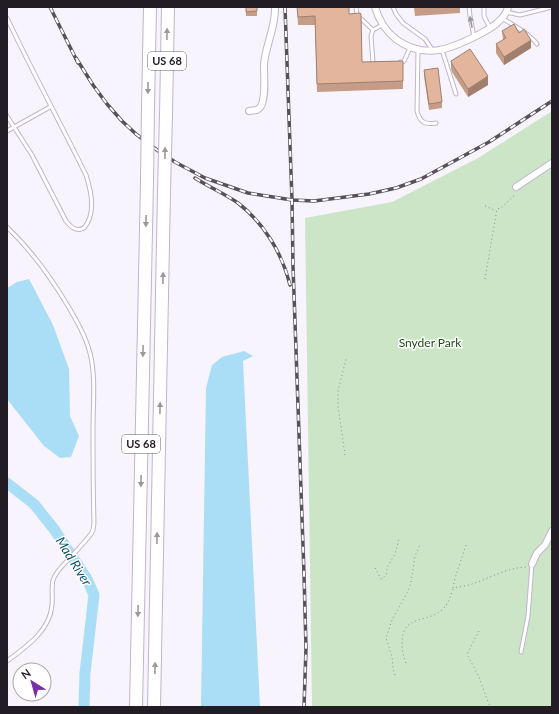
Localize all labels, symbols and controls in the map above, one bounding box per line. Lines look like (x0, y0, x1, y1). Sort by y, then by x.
one-way arrow (468, 16, 474, 28)
one-way arrow (164, 27, 170, 40)
road number: US 68 (148, 52, 186, 70)
one-way arrow (145, 82, 151, 95)
one-way arrow (162, 146, 168, 159)
one-way arrow (143, 215, 149, 228)
one-way arrow (159, 272, 166, 284)
park label: Snyder Park (399, 335, 462, 350)
one-way arrow (140, 345, 146, 358)
one-way arrow (157, 401, 163, 414)
road number: US 68 (122, 435, 160, 453)
one-way arrow (138, 475, 144, 488)
one-way arrow (154, 532, 161, 544)
water label: Mad River (53, 534, 96, 589)
one-way arrow (135, 605, 141, 618)
one-way arrow (152, 661, 158, 674)
north arrow (12, 662, 52, 702)
text: N (18, 666, 33, 681)

